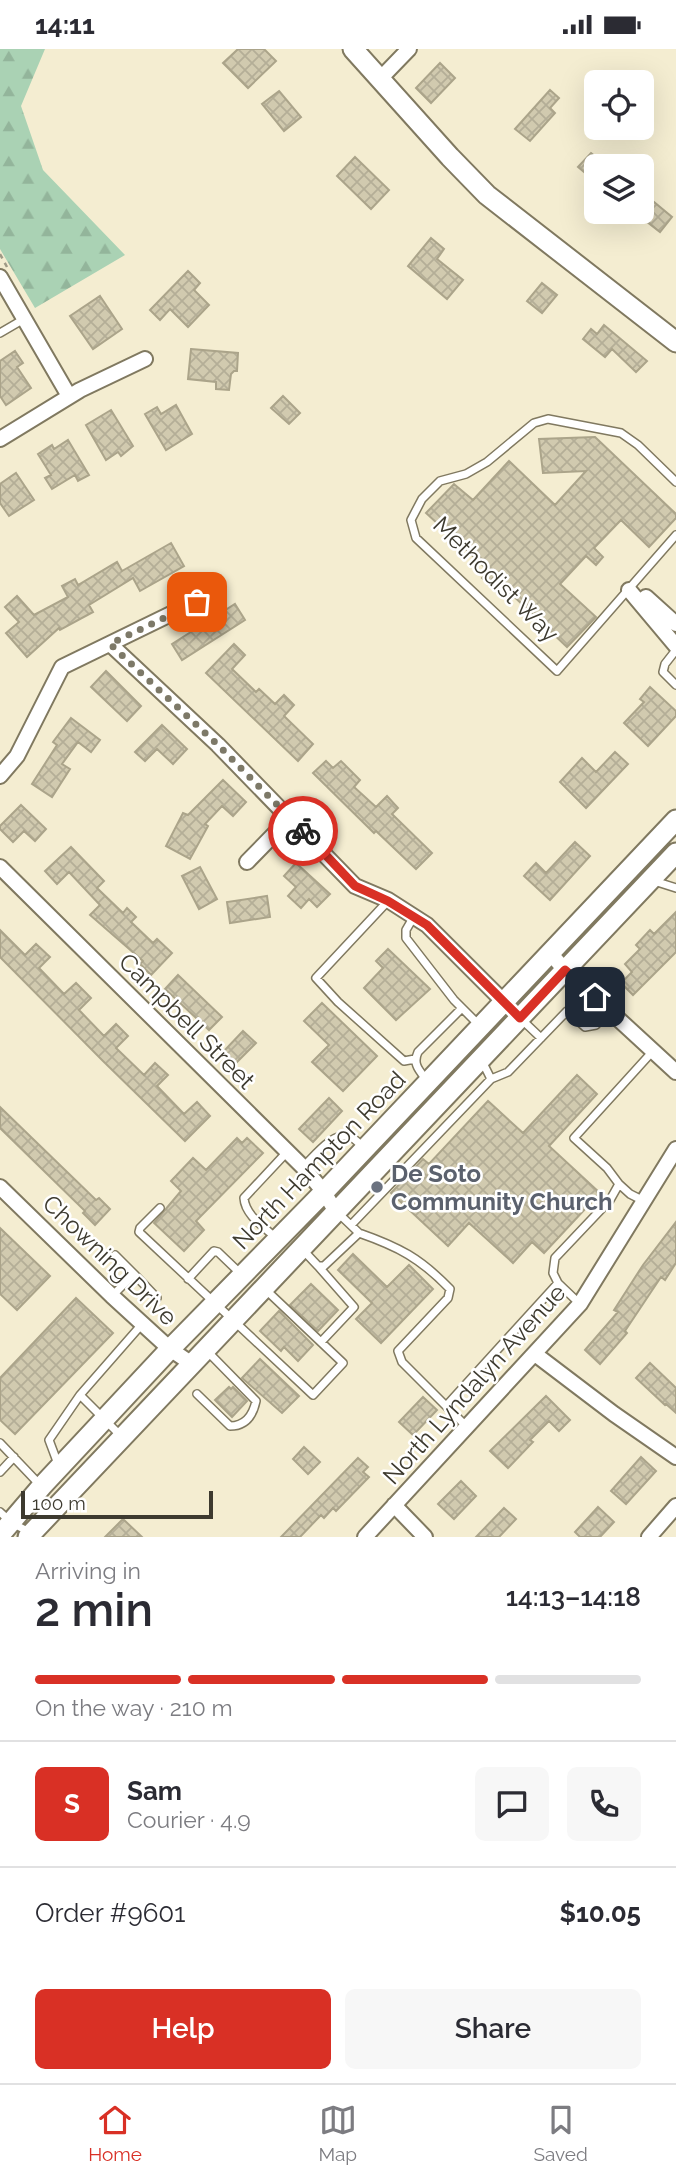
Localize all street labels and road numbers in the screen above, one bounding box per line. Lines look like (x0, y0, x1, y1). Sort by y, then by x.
street label: Methodist Way (427, 510, 565, 648)
street label: Campbell Street (113, 947, 261, 1095)
street label: North Hampton Road (226, 1065, 412, 1255)
street label: Chowning Drive (37, 1189, 183, 1331)
street label: North Lyndalyn Avenue (377, 1278, 571, 1490)

